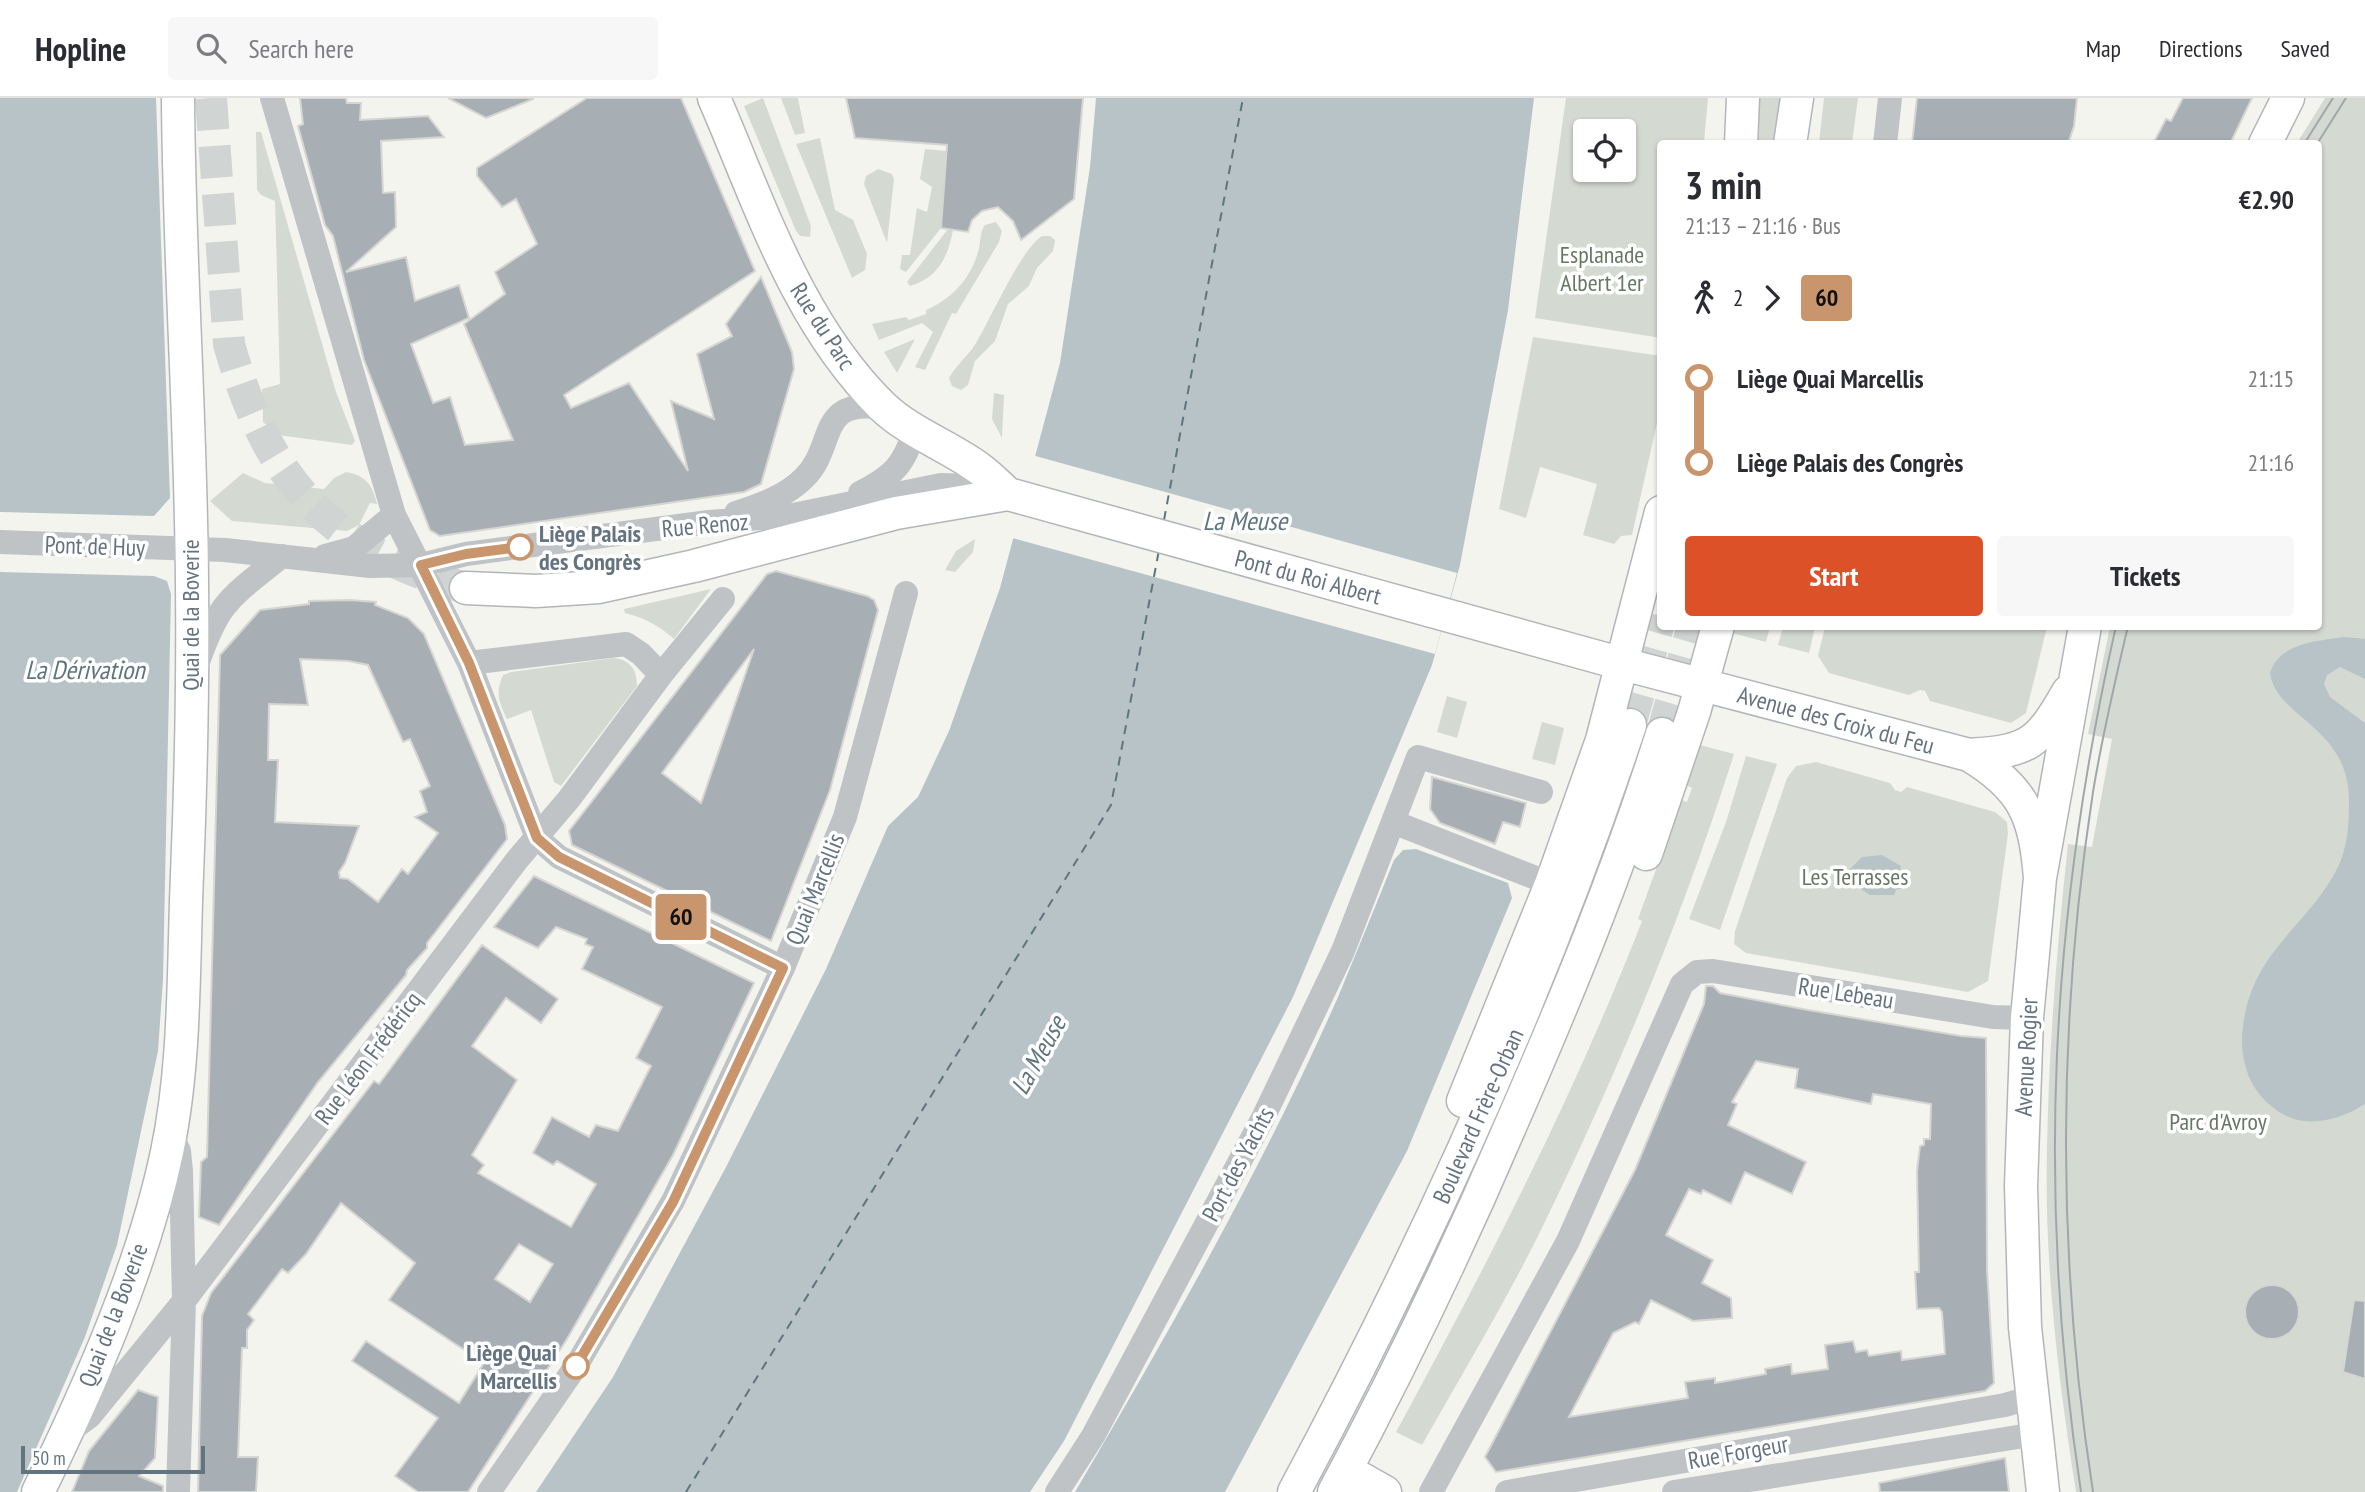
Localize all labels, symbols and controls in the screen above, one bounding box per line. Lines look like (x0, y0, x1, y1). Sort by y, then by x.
search box (168, 17, 658, 80)
text: Hopline (35, 27, 126, 70)
icon: search (192, 29, 230, 67)
text: Search here (248, 32, 354, 65)
text: Map (2086, 33, 2121, 64)
text: Directions (2159, 33, 2243, 64)
text: Saved (2281, 33, 2330, 64)
map controls (1573, 119, 1636, 182)
button: locate (1573, 119, 1636, 182)
text: 3 min (1685, 160, 1762, 209)
text: €2.90 (2239, 183, 2294, 216)
text: 21:13 – 21:16 · Bus (1685, 211, 1841, 240)
park label: Esplanade Albert 1er (1560, 239, 1644, 298)
street label: Rue du Parc (783, 277, 863, 376)
icon: walk (1685, 279, 1723, 317)
icon: forward (1753, 279, 1791, 317)
text: 60 (1815, 282, 1838, 313)
text: 2 (1733, 283, 1743, 312)
text: Liège Quai Marcellis (1737, 362, 1924, 395)
text: 21:15 (2248, 364, 2294, 393)
text: Liège Palais des Congrès (1737, 446, 1963, 479)
text: 21:16 (2248, 448, 2294, 477)
water label: La Meuse (1203, 504, 1289, 537)
street label: Rue Renoz (660, 506, 750, 544)
place label: Liège Palais des Congrès (539, 518, 641, 577)
street label: Pont de Huy (44, 529, 146, 563)
marker: Liège Palais des Congrès (507, 534, 533, 560)
button: Start (1685, 536, 1983, 616)
button: Tickets (1997, 536, 2294, 616)
street label: Quai de la Boverie (175, 539, 206, 691)
street label: Pont du Roi Albert (1231, 543, 1385, 612)
water label: La Dérivation (25, 653, 146, 686)
street label: Avenue des Croix du Feu (1734, 679, 1938, 761)
street label: Quai Marcellis (779, 829, 851, 949)
park label: Les Terrasses (1802, 861, 1908, 892)
line badge: 60 (650, 894, 712, 940)
text: 60 (670, 901, 692, 932)
street label: Rue Lebeau (1796, 970, 1896, 1016)
street label: Rue Léon Frédéricq (308, 985, 428, 1131)
street label: Avenue Rogier (2007, 996, 2045, 1117)
water label: La Meuse (1003, 1008, 1074, 1100)
street label: Boulevard Frère-Orban (1426, 1024, 1530, 1208)
street label: Port des Yachts (1195, 1101, 1281, 1227)
park label: Parc d'Avroy (2169, 1106, 2267, 1137)
street label: Quai de la Boverie (71, 1239, 155, 1391)
place label: Liège Quai Marcellis (466, 1337, 557, 1396)
marker: Liège Quai Marcellis (563, 1353, 589, 1379)
street label: Rue Forgeur (1686, 1428, 1791, 1476)
scale bar (21, 1443, 205, 1475)
text: 50 m (32, 1446, 66, 1470)

